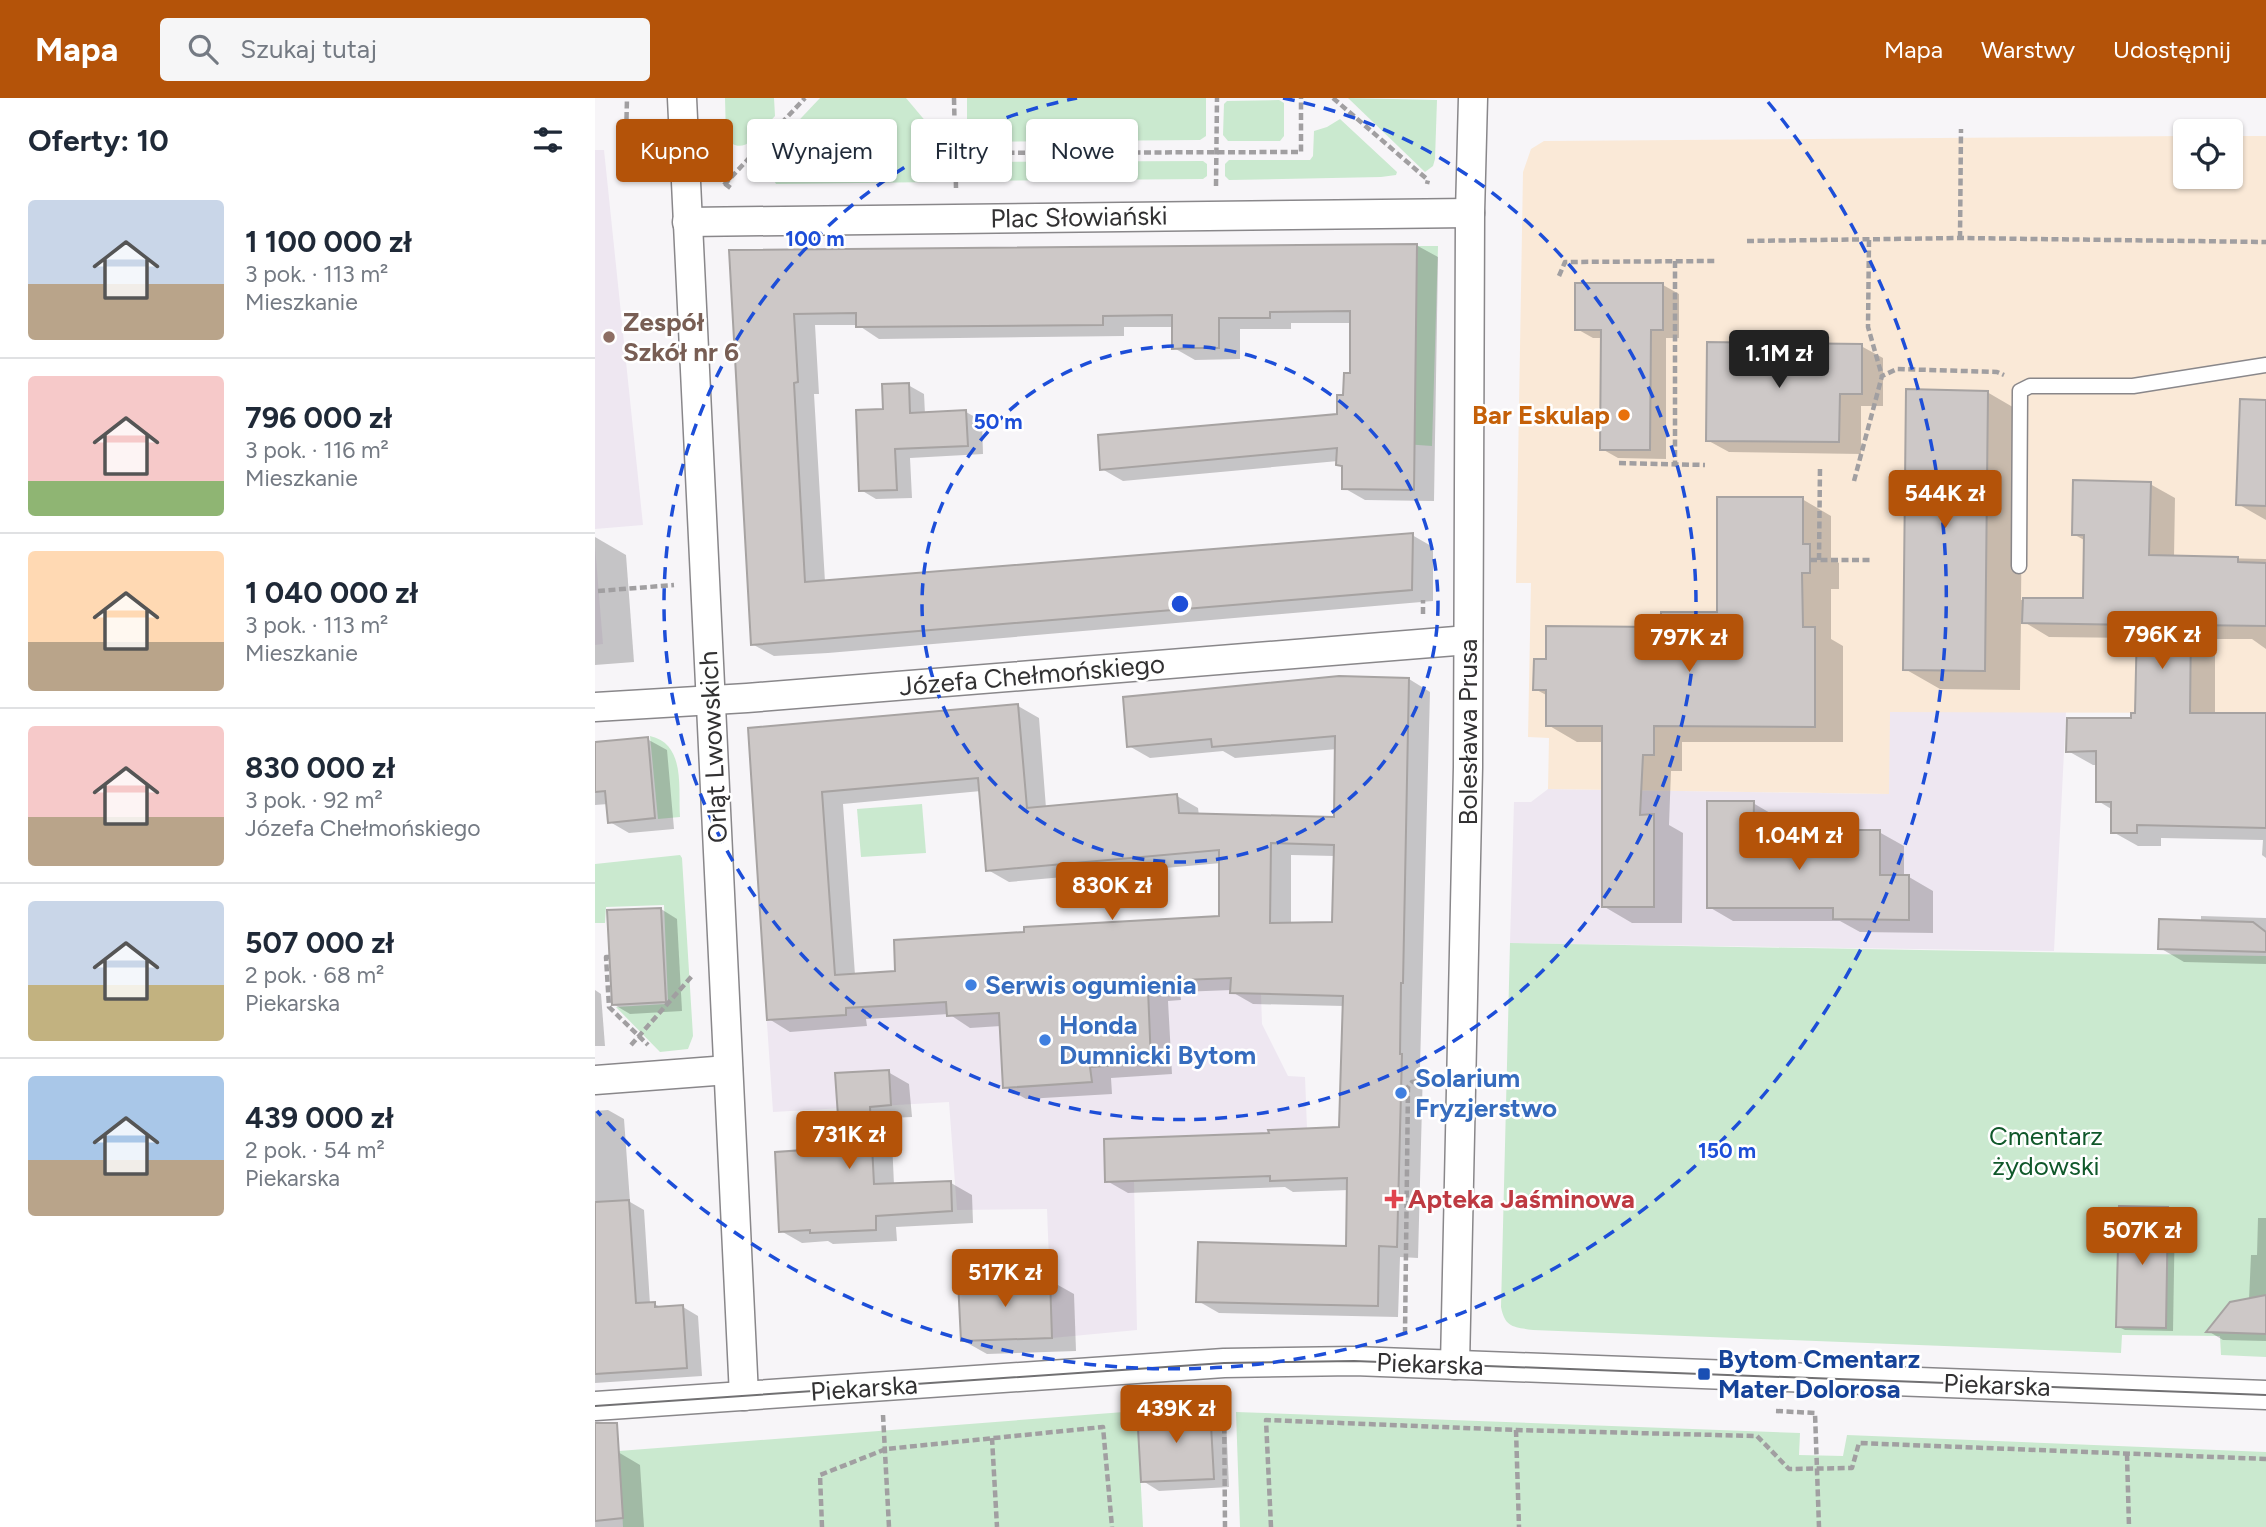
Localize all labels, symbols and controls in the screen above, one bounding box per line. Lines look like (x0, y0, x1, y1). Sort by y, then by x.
search box (160, 18, 650, 81)
text: Mapa (35, 30, 118, 69)
icon: search (184, 30, 222, 68)
text: Szukaj tutaj (240, 33, 377, 65)
text: Mapa (1884, 35, 1943, 64)
text: Warstwy (1981, 35, 2075, 64)
text: Udostępnij (2113, 35, 2231, 64)
chip: Kupno (616, 119, 733, 182)
chip: Wynajem (747, 119, 897, 182)
chip: Filtry (911, 119, 1012, 182)
chip: Nowe (1026, 119, 1138, 182)
map controls (2173, 119, 2243, 189)
button: locate (2173, 119, 2243, 189)
icon: filters (529, 121, 567, 159)
text: Oferty: 10 (28, 122, 169, 159)
street label: Plac Słowiański (990, 199, 1168, 235)
text: 1 100 000 zł (245, 223, 412, 260)
text: 100 m (785, 226, 845, 251)
icon: home (84, 228, 168, 312)
text: 3 pok. · 113 m² (245, 260, 388, 288)
text: Mieszkanie (245, 288, 358, 316)
place label: Zespół Szkół nr 6 (623, 306, 739, 368)
marker: Zespół Szkół nr 6 (601, 329, 617, 345)
pin: 1.1M zł (1714, 330, 1844, 390)
text: 1.1M zł (1745, 339, 1813, 367)
text: 796 000 zł (245, 399, 392, 436)
place label: Bar Eskulap (1472, 399, 1610, 431)
icon: home (84, 404, 168, 488)
marker: Bar Eskulap (1616, 407, 1632, 423)
text: 50 m (973, 409, 1023, 434)
text: 3 pok. · 116 m² (245, 436, 389, 464)
text: Mieszkanie (245, 464, 358, 492)
pin: 544K zł (1880, 470, 2010, 530)
text: 544K zł (1905, 479, 1985, 507)
text: 1 040 000 zł (245, 574, 418, 611)
icon: home (84, 579, 168, 663)
centre of rings (1168, 592, 1192, 616)
text: 3 pok. · 113 m² (245, 611, 388, 639)
pin: 796K zł (2097, 612, 2227, 671)
pin: 797K zł (1624, 614, 1754, 674)
text: 796K zł (2123, 620, 2201, 648)
text: 797K zł (1650, 623, 1728, 651)
text: Mieszkanie (245, 639, 358, 667)
street label: Bolesława Prusa (1452, 639, 1484, 825)
street label: Józefa Chełmońskiego (898, 647, 1166, 703)
street label: Orląt Lwowskich (692, 650, 734, 844)
text: 830 000 zł (245, 749, 395, 786)
icon: home (84, 754, 168, 838)
text: 3 pok. · 92 m² (245, 786, 383, 814)
pin: 1.04M zł (1727, 812, 1871, 872)
text: Józefa Chełmońskiego (245, 814, 481, 842)
text: 1.04M zł (1755, 821, 1843, 849)
pin: 830K zł (1047, 862, 1177, 922)
text: 830K zł (1072, 871, 1152, 899)
text: 507 000 zł (245, 924, 394, 961)
icon: home (84, 929, 168, 1013)
text: 2 pok. · 68 m² (245, 961, 384, 989)
place label: Serwis ogumienia (985, 969, 1197, 1001)
marker: Serwis ogumienia (963, 977, 979, 993)
text: Piekarska (245, 989, 340, 1017)
place label: Honda Dumnicki Bytom (1059, 1009, 1256, 1071)
marker: Honda Dumnicki Bytom (1037, 1032, 1053, 1048)
place label: Solarium Fryzjerstwo (1415, 1062, 1557, 1124)
marker: Solarium Fryzjerstwo (1393, 1085, 1409, 1101)
text: 439 000 zł (245, 1099, 394, 1136)
icon: home (84, 1104, 168, 1188)
pin: 731K zł (784, 1112, 914, 1171)
text: 731K zł (812, 1120, 886, 1148)
park label: Cmentarz żydowski (1989, 1120, 2103, 1182)
text: 2 pok. · 54 m² (245, 1136, 385, 1164)
text: 150 m (1698, 1138, 1756, 1163)
text: Piekarska (245, 1164, 340, 1192)
place label: Apteka Jaśminowa (1408, 1183, 1635, 1215)
marker: Apteka Jaśminowa (1386, 1191, 1402, 1207)
pin: 507K zł (2077, 1208, 2207, 1267)
text: 507K zł (2102, 1216, 2182, 1244)
pin: 517K zł (940, 1250, 1070, 1309)
text: 517K zł (968, 1258, 1042, 1286)
place label: Bytom Cmentarz Mater Dolorosa (1718, 1343, 1920, 1405)
street label: Piekarska (1376, 1346, 1484, 1382)
marker: Bytom Cmentarz Mater Dolorosa (1696, 1366, 1712, 1382)
street label: Piekarska (1943, 1367, 2051, 1403)
street label: Piekarska (809, 1368, 919, 1408)
pin: 439K zł (1111, 1386, 1241, 1445)
text: 439K zł (1136, 1394, 1216, 1422)

